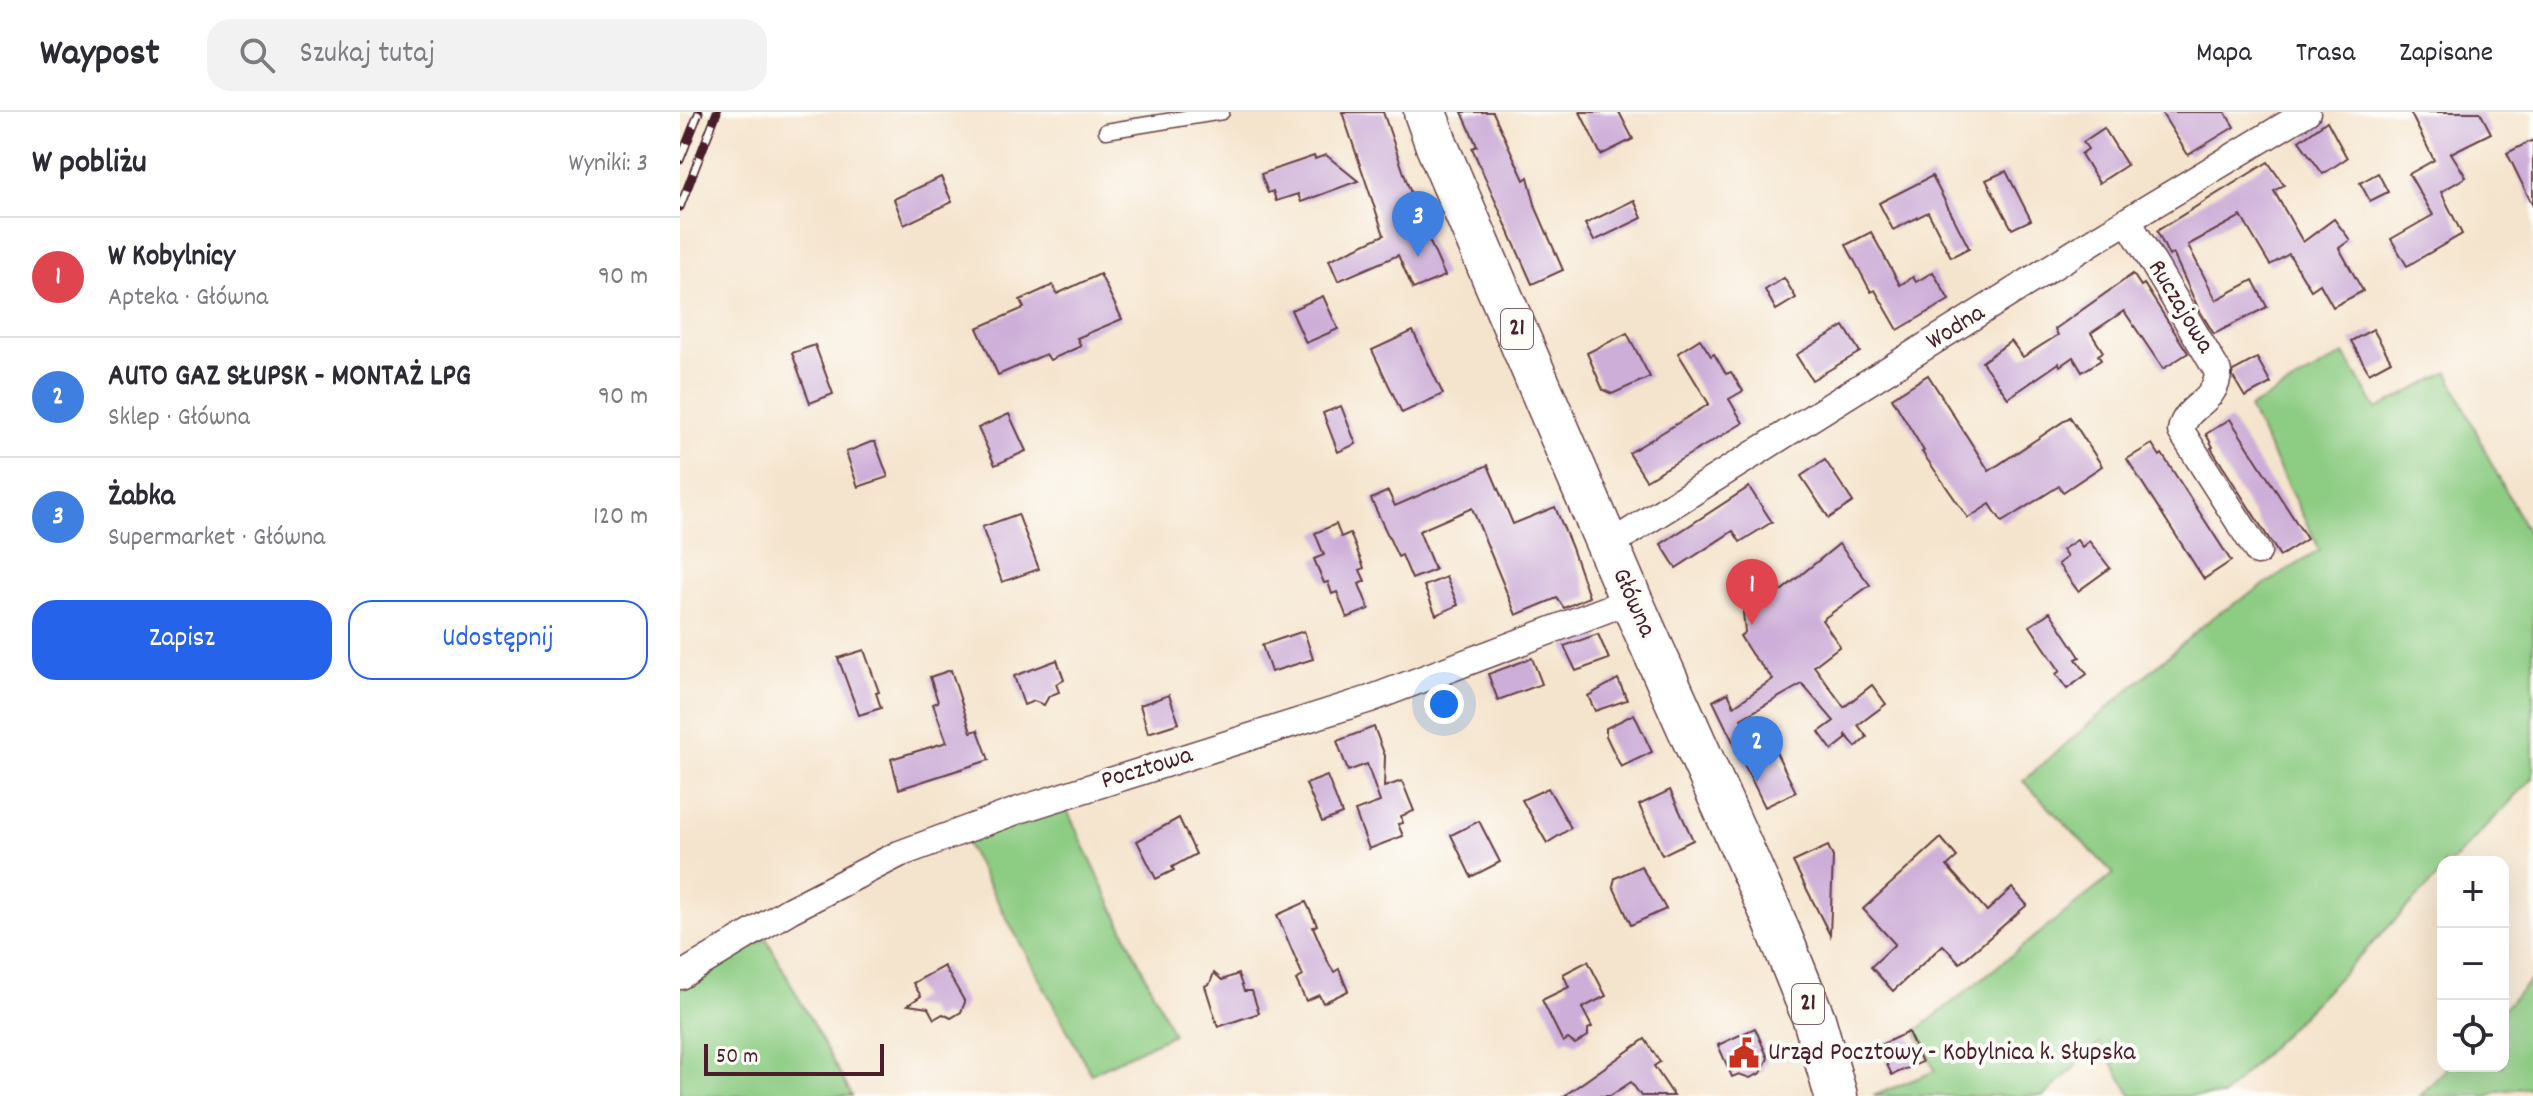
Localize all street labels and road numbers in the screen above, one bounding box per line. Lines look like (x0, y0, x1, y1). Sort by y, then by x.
street label: Ruczajowa (2137, 253, 2223, 362)
street label: Wodna (1920, 295, 1993, 360)
road number: 21 (1501, 309, 1533, 349)
street label: Główna (1601, 562, 1665, 644)
street label: Pocztowa (1097, 737, 1198, 800)
road number: 21 (1792, 984, 1824, 1024)

